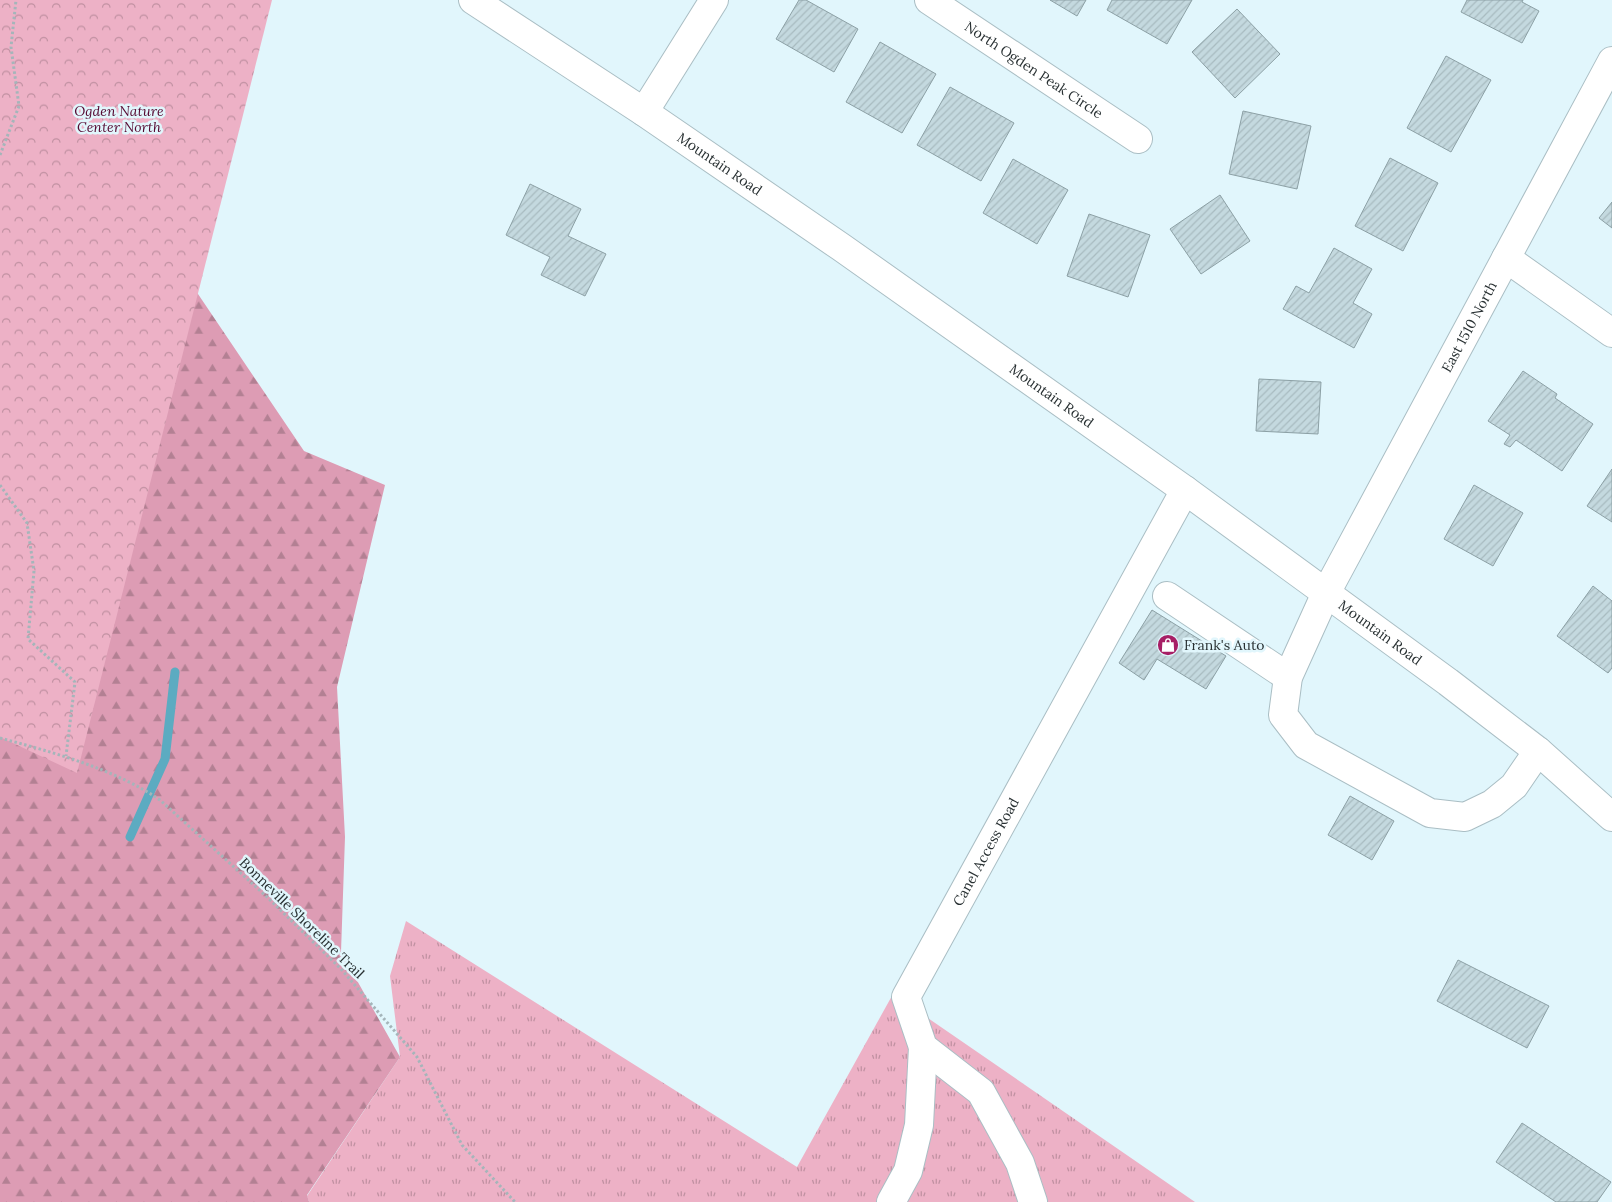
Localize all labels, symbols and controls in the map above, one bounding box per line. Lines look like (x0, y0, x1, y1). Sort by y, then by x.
street label: North Ogden Peak Circle (961, 17, 1107, 122)
park label: Ogden Nature Center North (74, 102, 164, 136)
street label: Mountain Road (674, 128, 765, 199)
street label: East 1510 North (1437, 278, 1501, 375)
street label: Mountain Road (1006, 360, 1097, 432)
street label: Mountain Road (1335, 596, 1425, 669)
shop icon: Frank's Auto (1156, 633, 1180, 657)
place label: Frank's Auto (1184, 636, 1265, 654)
street label: Canel Access Road (949, 795, 1023, 909)
street label: Bonneville Shoreline Trail (236, 854, 368, 982)

